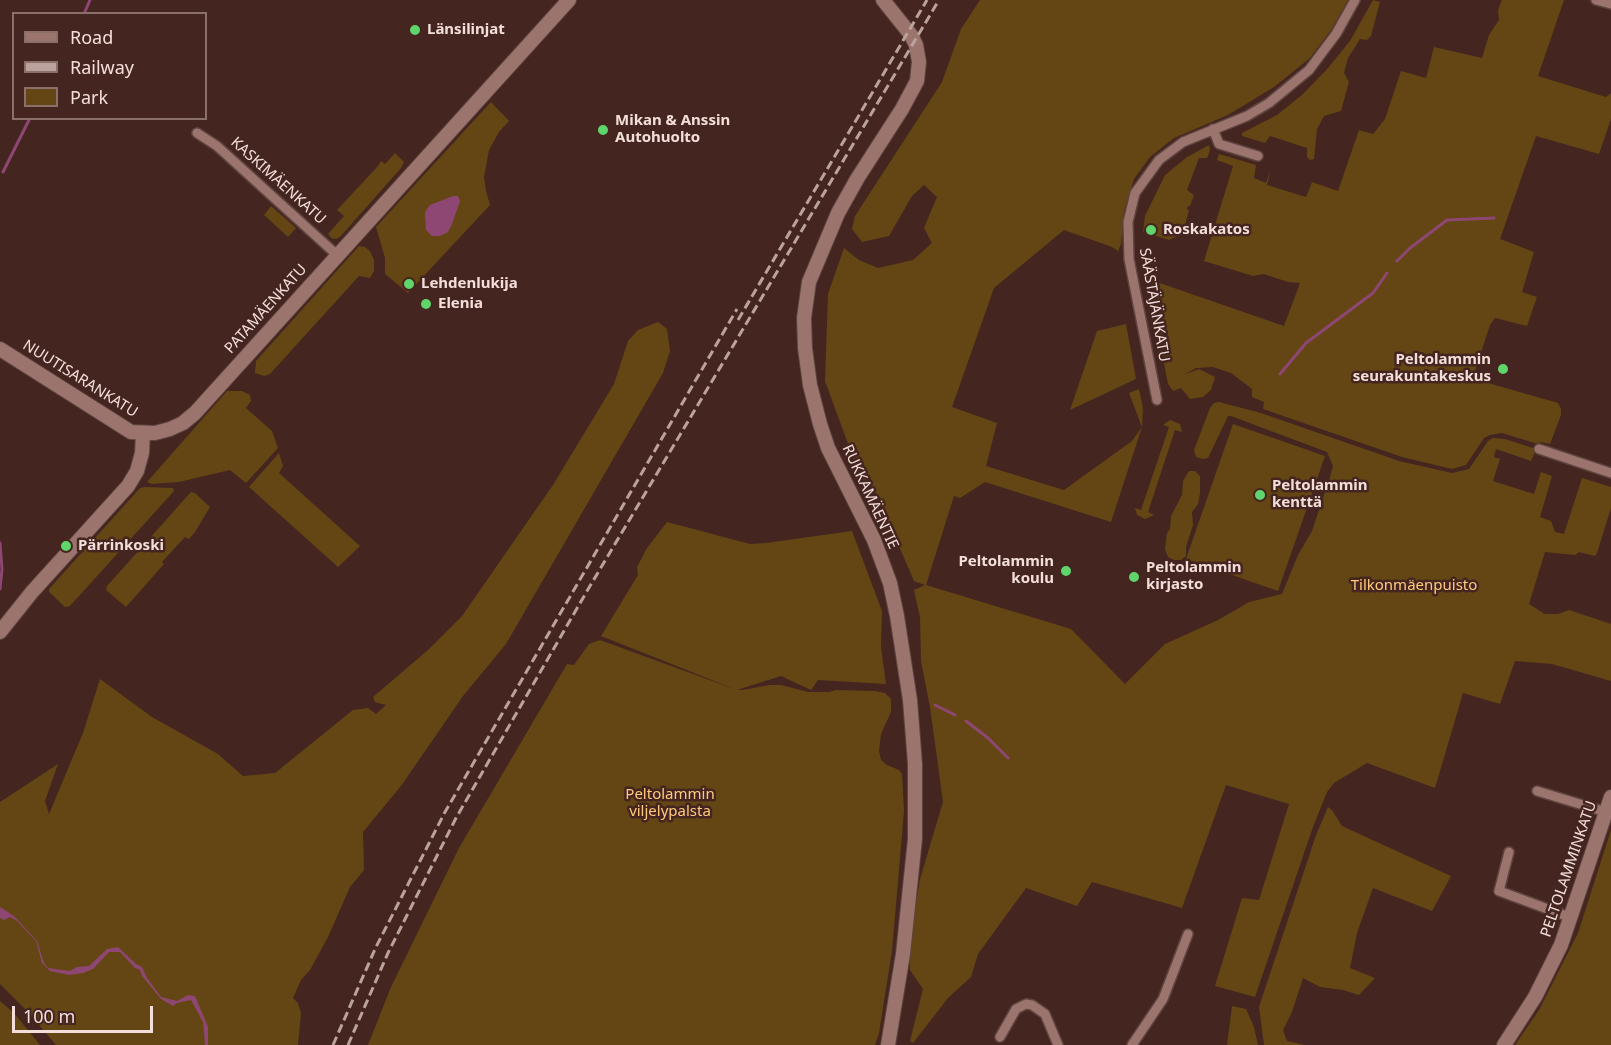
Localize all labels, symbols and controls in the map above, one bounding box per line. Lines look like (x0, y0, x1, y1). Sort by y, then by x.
legend (12, 12, 207, 120)
place label: Länsilinjat (427, 21, 505, 39)
marker: Länsilinjat (408, 23, 422, 37)
text: Road (70, 25, 113, 49)
text: Railway (70, 55, 134, 79)
text: Park (70, 85, 108, 109)
place label: Mikan & Anssin Autohuolto (615, 112, 730, 147)
marker: Mikan & Anssin Autohuolto (596, 123, 610, 137)
street label: KASKIMÄENKATU (227, 134, 329, 228)
place label: Roskakatos (1163, 221, 1250, 239)
marker: Roskakatos (1144, 223, 1158, 237)
street label: SÄÄSTÄJÄNKATU (1135, 247, 1173, 363)
street label: PATAMÄENKATU (221, 261, 311, 357)
place label: Lehdenlukija (421, 275, 518, 293)
marker: Lehdenlukija (402, 277, 416, 291)
place label: Elenia (438, 295, 483, 313)
marker: Elenia (419, 297, 433, 311)
street label: NUUTISARANKATU (19, 336, 141, 422)
place label: Peltolammin seurakuntakeskus (1353, 351, 1491, 386)
marker: Peltolammin seurakuntakeskus (1496, 362, 1510, 376)
street label: RUKKAMÄENTIE (838, 442, 902, 552)
place label: Peltolammin kenttä (1272, 477, 1368, 512)
marker: Peltolammin kenttä (1253, 488, 1267, 502)
place label: Pärrinkoski (78, 537, 164, 555)
marker: Pärrinkoski (59, 539, 73, 553)
place label: Peltolammin koulu (958, 553, 1054, 588)
place label: Peltolammin kirjasto (1146, 559, 1242, 594)
marker: Peltolammin koulu (1059, 564, 1073, 578)
marker: Peltolammin kirjasto (1127, 570, 1141, 584)
park label: Tilkonmäenpuisto (1351, 577, 1477, 595)
park label: Peltolammin viljelypalsta (625, 786, 715, 821)
street label: PELTOLAMMINKATU (1537, 798, 1601, 940)
scale bar (15, 994, 156, 1032)
text: 100 m (23, 1004, 75, 1028)

